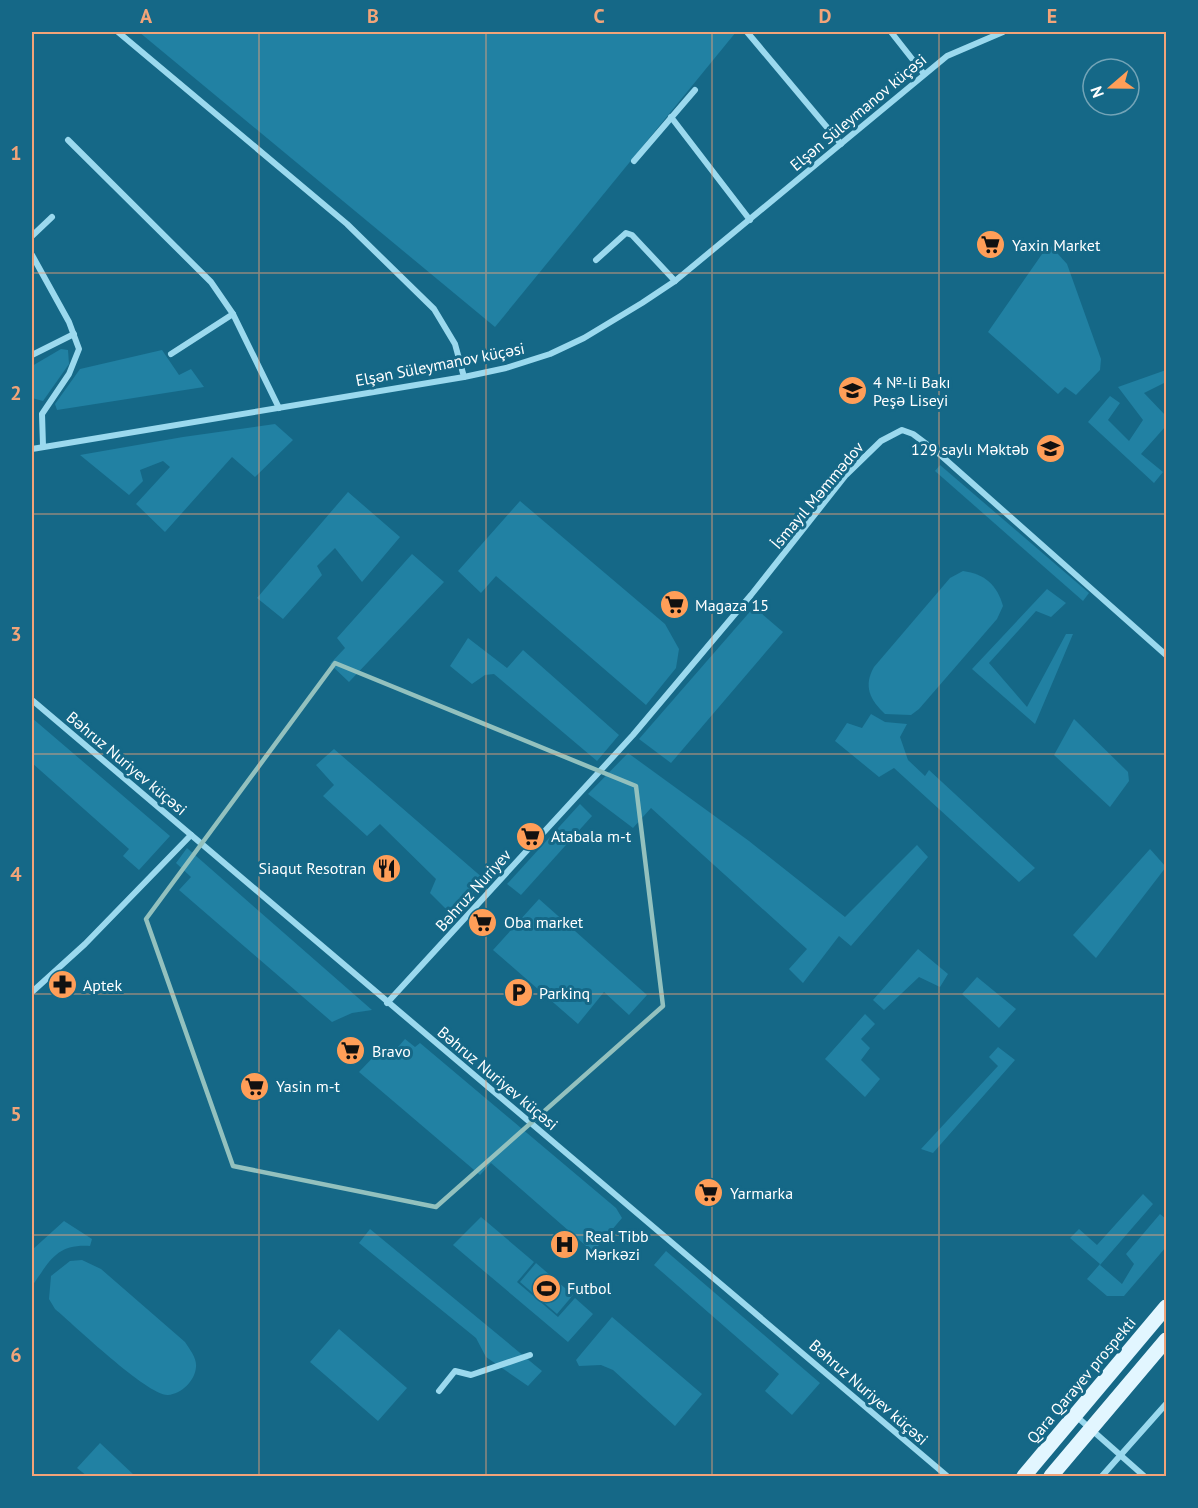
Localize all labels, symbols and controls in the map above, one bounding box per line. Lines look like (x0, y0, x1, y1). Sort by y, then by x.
text: A (140, 3, 153, 29)
text: B (367, 3, 379, 29)
text: C (593, 3, 605, 29)
text: D (819, 3, 832, 29)
text: E (1047, 3, 1057, 29)
street label: Elşən Süleymanov küçəsi (786, 49, 930, 175)
north arrow (1081, 57, 1141, 117)
text: N (1086, 84, 1108, 100)
text: 1 (10, 140, 22, 166)
supermarket icon: Yaxin Market (975, 229, 1007, 261)
place label: Yaxin Market (1012, 235, 1101, 255)
street label: Elşən Süleymanov küçəsi (354, 338, 526, 390)
place label: 4 №-li Bakı Peşə Liseyi (873, 372, 951, 410)
school or university icon: 4 №-li Bakı Peşə Liseyi (836, 375, 868, 407)
text: 2 (10, 380, 22, 406)
school or university icon: 129 saylı Məktəb (1034, 433, 1066, 465)
street label: İsmayıl Məmmədov (766, 437, 868, 553)
place label: 129 saylı Məktəb (911, 439, 1029, 459)
supermarket icon: Magaza 15 (658, 589, 690, 621)
place label: Magaza 15 (695, 595, 769, 615)
text: 3 (10, 621, 22, 647)
street label: Bəhruz Nuriyev küçəsi (63, 707, 191, 819)
supermarket icon: Atabala m-t (514, 820, 546, 852)
place label: Atabala m-t (551, 826, 632, 846)
street label: Bəhruz Nuriyev (431, 844, 515, 935)
restaurant icon: Siaqut Resotran (371, 852, 403, 884)
place label: Siaqut Resotran (259, 858, 366, 878)
text: 4 (10, 861, 22, 887)
supermarket icon: Oba market (467, 906, 499, 938)
place label: Oba market (504, 912, 584, 932)
pharmacy icon: Aptek (46, 969, 78, 1001)
place label: Aptek (83, 975, 122, 995)
parking icon: Parkinq (502, 977, 534, 1009)
place label: Parkinq (539, 983, 590, 1003)
street label: Bəhruz Nuriyev küçəsi (434, 1022, 562, 1134)
supermarket icon: Bravo (335, 1035, 367, 1067)
place label: Bravo (372, 1041, 411, 1061)
supermarket icon: Yasin m-t (239, 1070, 271, 1102)
place label: Yasin m-t (276, 1076, 341, 1096)
text: 5 (10, 1101, 22, 1127)
supermarket icon: Yarmarka (693, 1177, 725, 1209)
place label: Yarmarka (730, 1183, 793, 1203)
place label: Real Tibb Mərkəzi (585, 1226, 649, 1264)
hospital icon: Real Tibb Mərkəzi (548, 1229, 580, 1261)
sports icon: Futbol (530, 1272, 562, 1304)
place label: Futbol (567, 1278, 612, 1298)
street label: Qara Qarayev prospekti (1022, 1313, 1140, 1447)
street label: Bəhruz Nuriyev küçəsi (805, 1335, 933, 1449)
text: 6 (10, 1342, 22, 1368)

